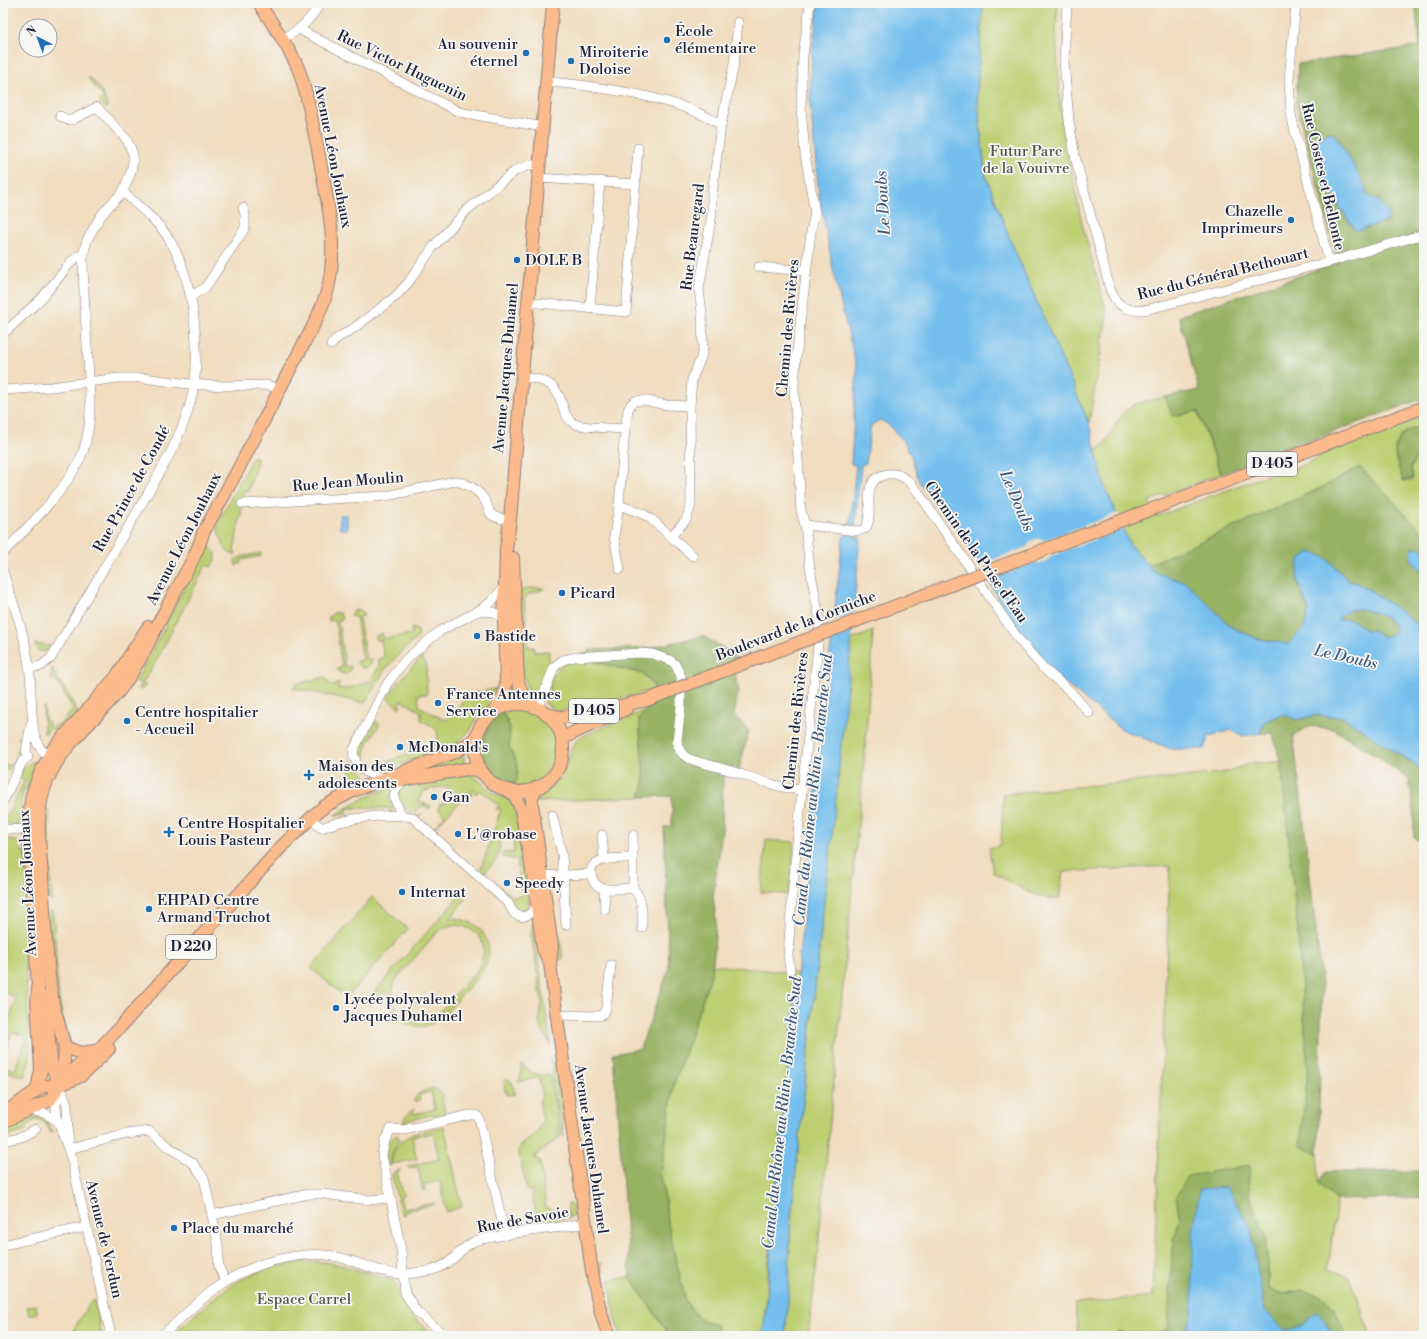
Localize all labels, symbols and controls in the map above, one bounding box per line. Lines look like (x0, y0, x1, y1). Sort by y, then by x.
north arrow (18, 18, 58, 58)
place label: École élémentaire (675, 21, 756, 58)
text: N (24, 23, 40, 39)
street label: Rue Victor Huguenin (334, 26, 470, 106)
place label: Au souvenir éternel (436, 35, 519, 71)
marker: École élémentaire (662, 35, 672, 45)
place label: Miroiterie Doloise (579, 43, 649, 79)
marker: Au souvenir éternel (521, 48, 531, 58)
marker: Miroiterie Doloise (566, 56, 576, 66)
street label: Avenue Léon Jouhaux (309, 81, 356, 230)
street label: Rue Costes et Bellonte (1297, 102, 1349, 252)
park label: Futur Parc de la Vouivre (982, 142, 1070, 178)
water label: Le Doubs (871, 170, 895, 237)
street label: Rue Beauregard (677, 182, 709, 292)
place label: Chazelle Imprimeurs (1202, 202, 1283, 238)
marker: Chazelle Imprimeurs (1286, 215, 1296, 225)
street label: Rue du Général Bethouart (1135, 243, 1311, 304)
place label: DOLE B (525, 251, 582, 270)
marker: DOLE B (512, 255, 522, 265)
street label: Chemin des Rivières (772, 258, 804, 398)
street label: Avenue Jacques Duhamel (489, 281, 523, 455)
street label: Rue Prince de Condé (89, 422, 175, 556)
road number: D 405 (1247, 452, 1297, 476)
water label: Le Doubs (995, 467, 1039, 535)
street label: Rue Jean Moulin (291, 468, 405, 496)
street label: Avenue Léon Jouhaux (142, 469, 226, 610)
street label: Chemin de la Prise d'Eau (920, 477, 1032, 627)
place label: Picard (570, 584, 616, 603)
street label: Boulevard de la Corniche (712, 587, 879, 666)
marker: Picard (557, 588, 567, 598)
place label: Bastide (484, 627, 536, 646)
marker: Bastide (472, 631, 482, 641)
water label: Le Doubs (1311, 640, 1380, 674)
street label: Chemin des Rivières (779, 651, 813, 791)
water label: Canal du Rhône au Rhin - Branche Sud (789, 652, 837, 927)
place label: France Antennes Service (446, 685, 561, 721)
marker: France Antennes Service (433, 698, 443, 708)
road number: D 405 (569, 699, 619, 723)
place label: Centre hospitalier - Accueil (135, 703, 259, 739)
marker: Centre hospitalier - Accueil (122, 716, 132, 726)
place label: McDonald's (408, 738, 488, 757)
marker: McDonald's (395, 742, 405, 752)
place label: Maison des adolescents (318, 757, 397, 793)
marker: Maison des adolescents (303, 769, 315, 781)
place label: Gan (442, 788, 470, 807)
marker: Gan (429, 792, 439, 802)
street label: Avenue Léon Jouhaux (15, 809, 41, 958)
place label: Centre Hospitalier Louis Pasteur (178, 814, 305, 850)
place label: L'@robase (466, 825, 537, 844)
marker: Centre Hospitalier Louis Pasteur (163, 826, 175, 838)
marker: L'@robase (453, 829, 463, 839)
place label: Speedy (515, 874, 564, 893)
marker: Speedy (502, 878, 512, 888)
place label: Internat (410, 883, 467, 902)
marker: Internat (397, 887, 407, 897)
place label: EHPAD Centre Armand Truchot (156, 891, 271, 927)
marker: EHPAD Centre Armand Truchot (144, 904, 154, 914)
road number: D 220 (166, 935, 216, 959)
water label: Canal du Rhône au Rhin - Branche Sud (758, 975, 806, 1250)
place label: Lycée polyvalent Jacques Duhamel (343, 990, 463, 1026)
marker: Lycée polyvalent Jacques Duhamel (331, 1003, 341, 1013)
street label: Avenue Jacques Duhamel (570, 1062, 612, 1236)
street label: Avenue de Verdun (81, 1177, 127, 1300)
street label: Rue de Savoie (476, 1203, 570, 1237)
place label: Place du marché (182, 1219, 294, 1238)
marker: Place du marché (169, 1223, 179, 1233)
park label: Espace Carrel (257, 1290, 352, 1309)

